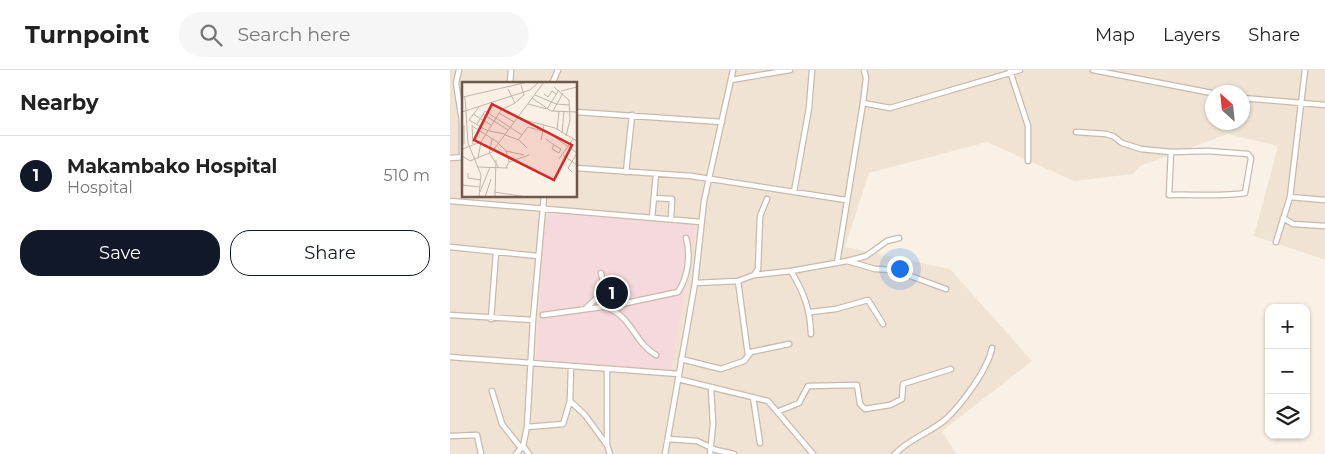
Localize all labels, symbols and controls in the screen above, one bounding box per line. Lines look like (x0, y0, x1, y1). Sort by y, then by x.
search box (179, 12, 529, 57)
text: Turnpoint (25, 20, 149, 49)
icon: search (197, 21, 225, 49)
text: Search here (237, 23, 350, 46)
text: Map (1095, 24, 1135, 46)
text: Layers (1163, 24, 1220, 46)
text: Share (1248, 24, 1300, 46)
inset map (462, 82, 578, 198)
north arrow (1205, 85, 1250, 130)
text: Nearby (20, 90, 99, 115)
text: Makambako Hospital (67, 155, 277, 178)
text: 1 (33, 166, 39, 185)
text: 510 m (383, 166, 430, 185)
text: Hospital (67, 178, 133, 197)
button: Save (20, 230, 220, 276)
button: Share (230, 230, 430, 276)
your location (887, 256, 913, 282)
pin: 1 (596, 274, 628, 312)
map controls (1265, 304, 1310, 439)
button: + (1265, 304, 1310, 349)
button: − (1265, 349, 1310, 394)
button: layers (1265, 394, 1310, 439)

